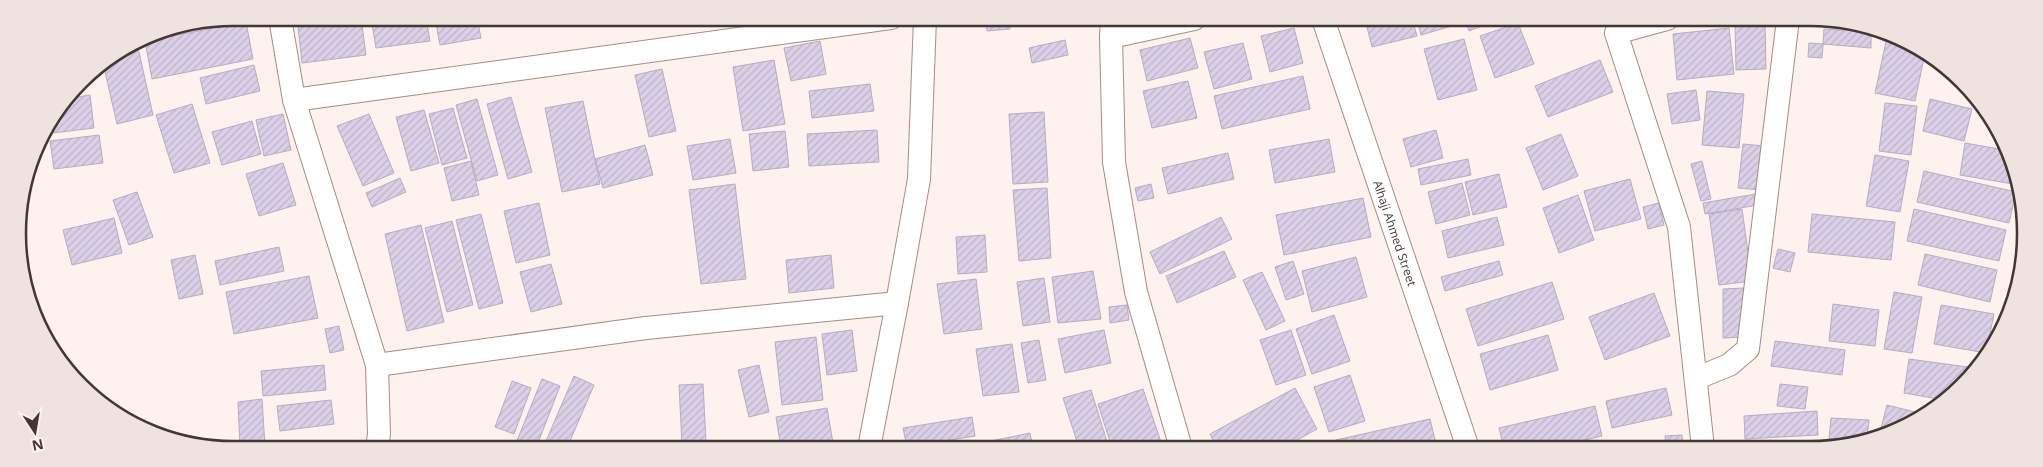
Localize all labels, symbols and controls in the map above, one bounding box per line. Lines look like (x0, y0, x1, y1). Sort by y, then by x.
street label: Alhaji Ahmed Street (1370, 178, 1421, 288)
north arrow (10, 407, 60, 457)
text: N (30, 435, 45, 456)

